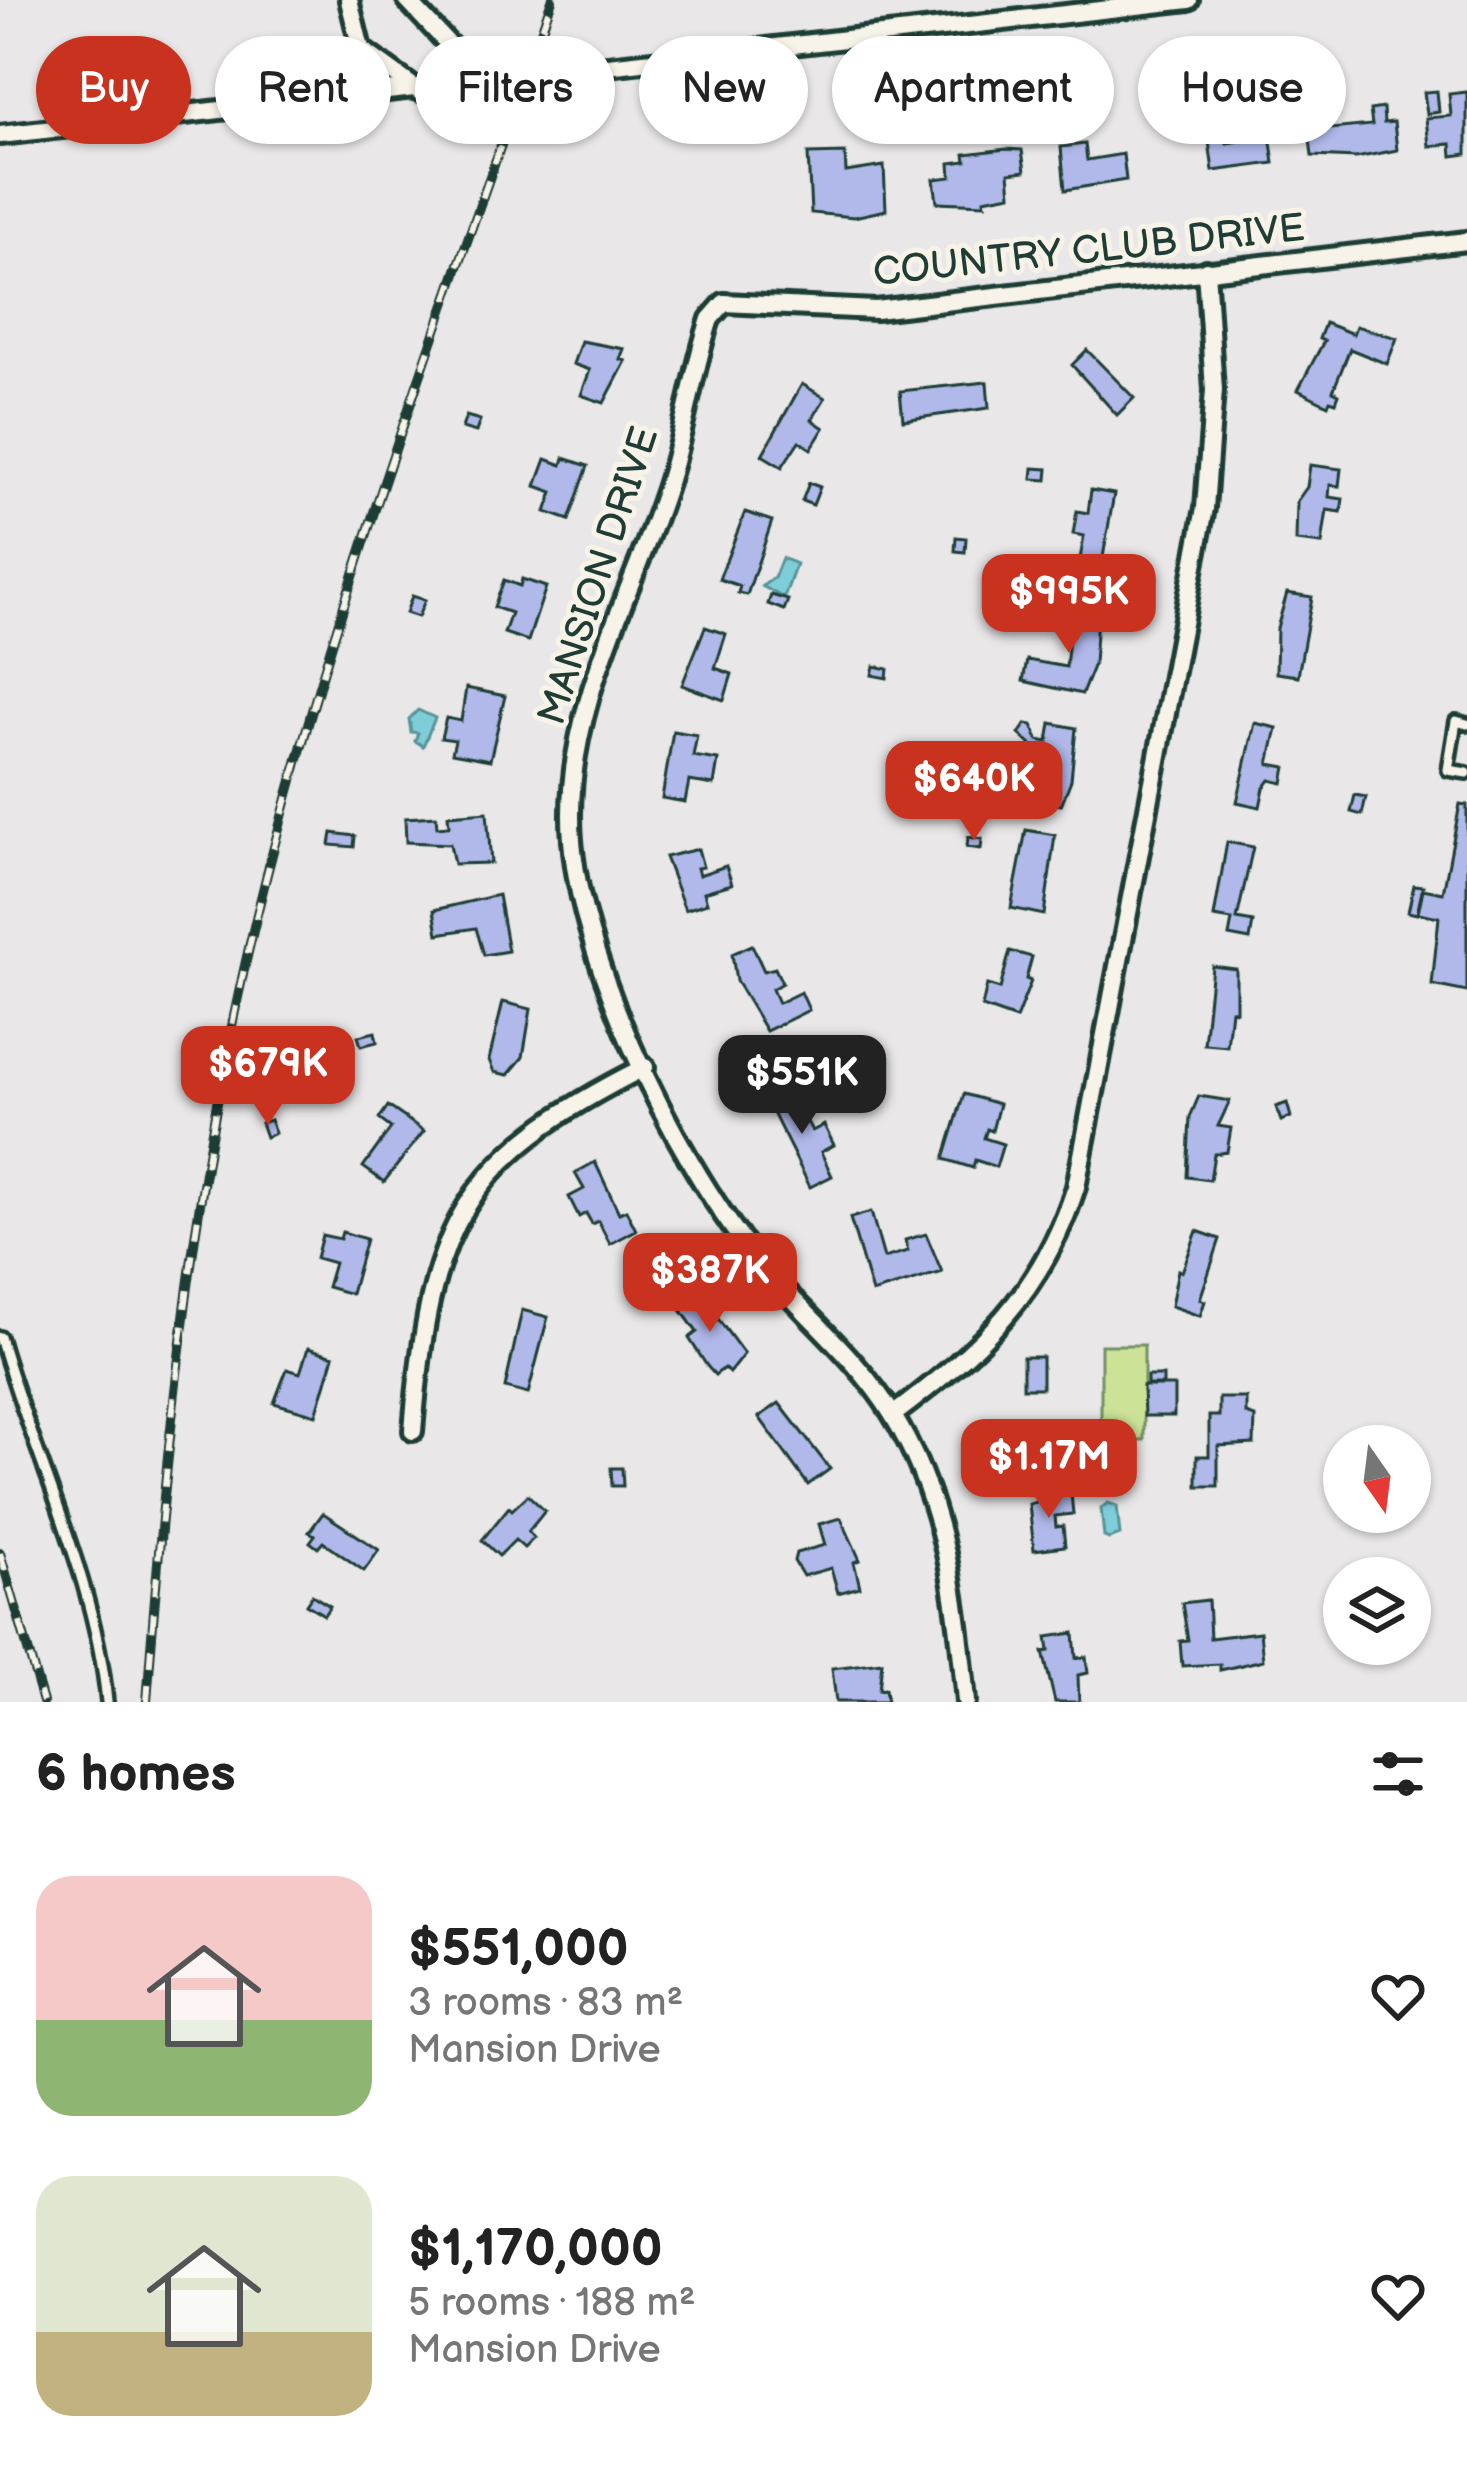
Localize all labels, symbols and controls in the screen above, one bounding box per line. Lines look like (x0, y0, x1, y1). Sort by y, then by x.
chip: Buy (36, 36, 191, 144)
chip: Rent (215, 36, 391, 144)
chip: Filters (415, 36, 615, 144)
chip: New (639, 36, 808, 144)
chip: Apartment (832, 36, 1114, 144)
chip: House (1138, 36, 1346, 144)
street label: COUNTRY CLUB DRIVE (871, 205, 1307, 297)
street label: MANSION DRIVE (529, 421, 669, 731)
pin: $995K (985, 554, 1153, 656)
text: $995K (1009, 569, 1129, 616)
pin: $640K (890, 741, 1058, 843)
text: $640K (912, 756, 1036, 803)
pin: $679K (184, 1026, 352, 1128)
pin: $551K (718, 1035, 886, 1137)
text: $679K (208, 1041, 328, 1088)
text: $551K (745, 1050, 859, 1097)
pin: $387K (626, 1233, 794, 1335)
text: $387K (650, 1248, 770, 1295)
pin: $1.17M (951, 1419, 1147, 1521)
north arrow (1323, 1425, 1431, 1533)
map controls (1323, 1425, 1431, 1665)
text: $1.17M (988, 1434, 1110, 1481)
button: layers (1323, 1557, 1431, 1665)
icon: filters (1365, 1741, 1431, 1807)
text: 6 homes (36, 1744, 236, 1805)
text: $551,000 (408, 1919, 629, 1980)
icon: home (132, 1924, 276, 2068)
icon: heart (1365, 1963, 1431, 2029)
text: 3 rooms · 83 m² (408, 1980, 683, 2027)
text: Mansion Drive (408, 2027, 661, 2074)
text: $1,170,000 (408, 2219, 662, 2280)
icon: home (132, 2224, 276, 2368)
icon: heart (1365, 2263, 1431, 2329)
text: 5 rooms · 188 m² (408, 2280, 696, 2327)
text: Mansion Drive (408, 2327, 661, 2374)

